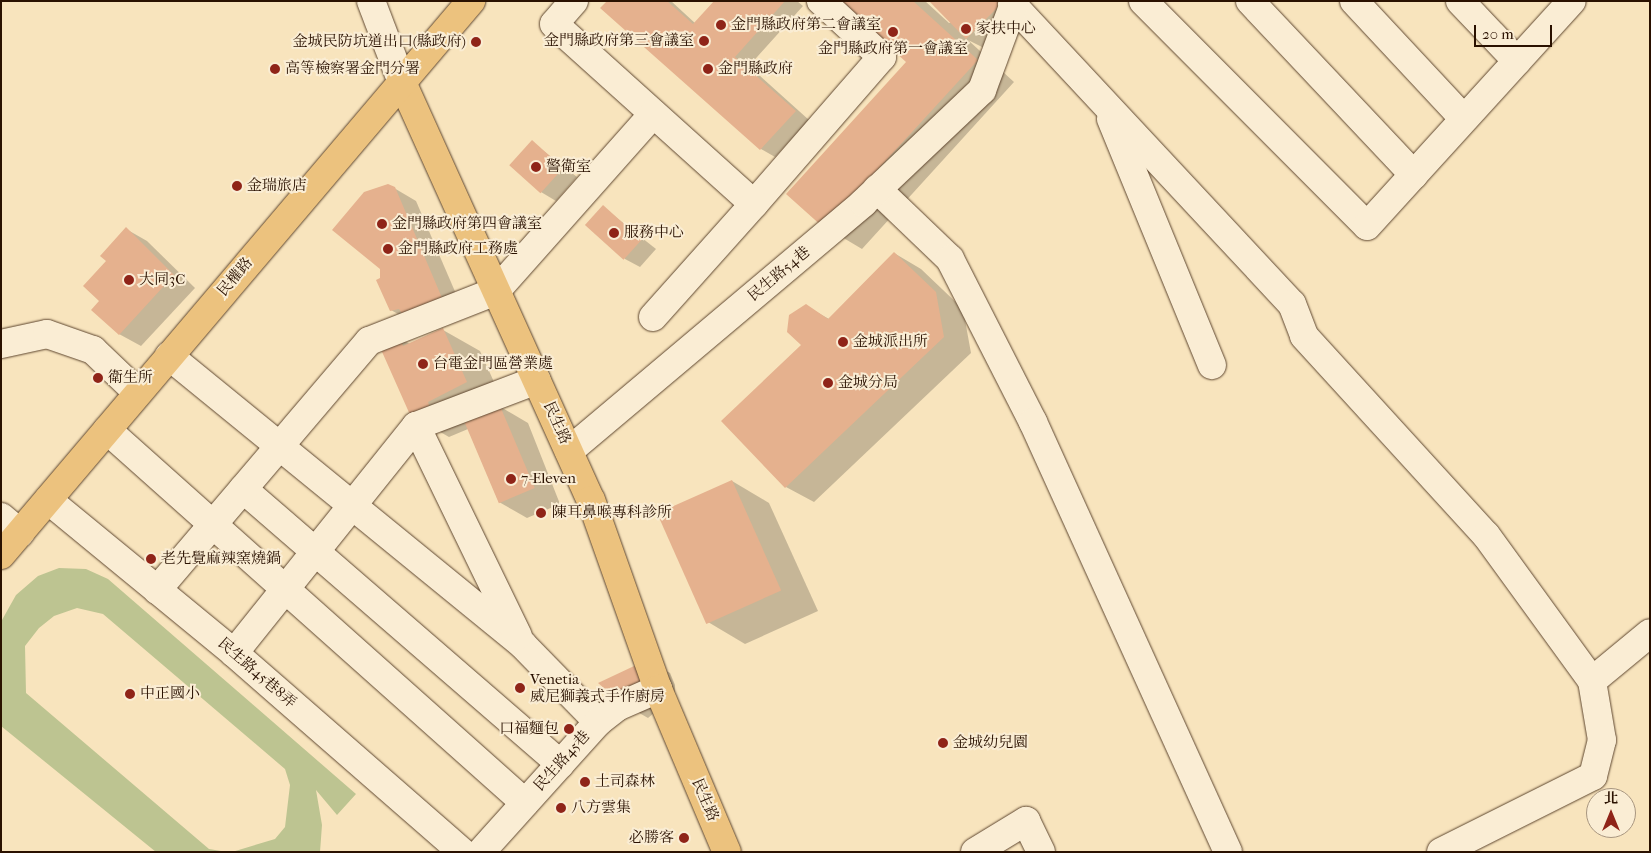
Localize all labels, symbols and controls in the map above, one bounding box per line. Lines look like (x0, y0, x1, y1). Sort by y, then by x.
scale bar (1476, 15, 1554, 47)
place label: 金門縣政府第二會議室 (731, 16, 881, 34)
marker: 金門縣政府第二會議室 (715, 19, 727, 31)
place label: 家扶中心 (976, 20, 1036, 38)
marker: 家扶中心 (960, 23, 972, 35)
text: 20 m (1482, 25, 1514, 43)
marker: 金門縣政府第一會議室 (887, 26, 899, 38)
place label: 金門縣政府第三會議室 (544, 32, 694, 50)
place label: 金城民防坑道出口(縣政府) (293, 33, 466, 51)
marker: 金門縣政府第三會議室 (698, 35, 710, 47)
marker: 金城民防坑道出口(縣政府) (470, 36, 482, 48)
place label: 金門縣政府第一會議室 (818, 40, 968, 58)
place label: 高等檢察署金門分署 (285, 60, 420, 78)
place label: 金門縣政府 (718, 60, 793, 78)
marker: 高等檢察署金門分署 (269, 63, 281, 75)
marker: 金門縣政府 (702, 63, 714, 75)
place label: 警衛室 (546, 158, 591, 176)
marker: 警衛室 (530, 161, 542, 173)
place label: 金瑞旅店 (247, 177, 307, 195)
marker: 金瑞旅店 (231, 180, 243, 192)
place label: 金門縣政府第四會議室 (392, 215, 542, 233)
marker: 金門縣政府第四會議室 (376, 218, 388, 230)
place label: 服務中心 (624, 224, 684, 242)
marker: 服務中心 (608, 227, 620, 239)
place label: 金門縣政府工務處 (398, 240, 518, 258)
marker: 金門縣政府工務處 (382, 243, 394, 255)
street label: 民生路54巷 (744, 243, 814, 305)
street label: 民權路 (214, 254, 256, 300)
place label: 大同3C (139, 271, 185, 289)
marker: 大同3C (123, 274, 135, 286)
place label: 金城派出所 (853, 333, 928, 351)
marker: 金城派出所 (837, 336, 849, 348)
place label: 台電金門區營業處 (433, 355, 553, 373)
marker: 台電金門區營業處 (417, 358, 429, 370)
place label: 衛生所 (108, 369, 153, 387)
marker: 衛生所 (92, 372, 104, 384)
place label: 金城分局 (838, 374, 898, 392)
marker: 金城分局 (822, 377, 834, 389)
street label: 民生路 (540, 399, 574, 447)
place label: 7-Eleven (521, 470, 576, 488)
marker: 7-Eleven (505, 473, 517, 485)
place label: 陳耳鼻喉專科診所 (552, 504, 672, 522)
marker: 陳耳鼻喉專科診所 (534, 506, 548, 520)
place label: 老先覺麻辣窯燒鍋 (161, 550, 281, 568)
marker: 老先覺麻辣窯燒鍋 (145, 553, 157, 565)
street label: 民生路45巷8弄 (214, 634, 300, 712)
place label: Venetia 威尼獅義式手作廚房 (530, 670, 665, 705)
marker: Venetia 威尼獅義式手作廚房 (514, 682, 526, 694)
place label: 中正國小 (140, 685, 200, 703)
marker: 中正國小 (124, 688, 136, 700)
place label: 口福麵包 (499, 720, 559, 738)
marker: 口福麵包 (563, 723, 575, 735)
street label: 民生路45巷 (530, 727, 594, 795)
place label: 金城幼兒園 (953, 734, 1028, 752)
marker: 金城幼兒園 (937, 737, 949, 749)
place label: 土司森林 (595, 773, 655, 791)
marker: 土司森林 (579, 776, 591, 788)
street label: 民生路 (688, 776, 722, 824)
north arrow (1586, 788, 1636, 838)
text: 北 (1604, 790, 1618, 807)
place label: 八方雲集 (571, 799, 631, 817)
marker: 八方雲集 (555, 802, 567, 814)
place label: 必勝客 (629, 829, 674, 847)
marker: 必勝客 (678, 832, 690, 844)

